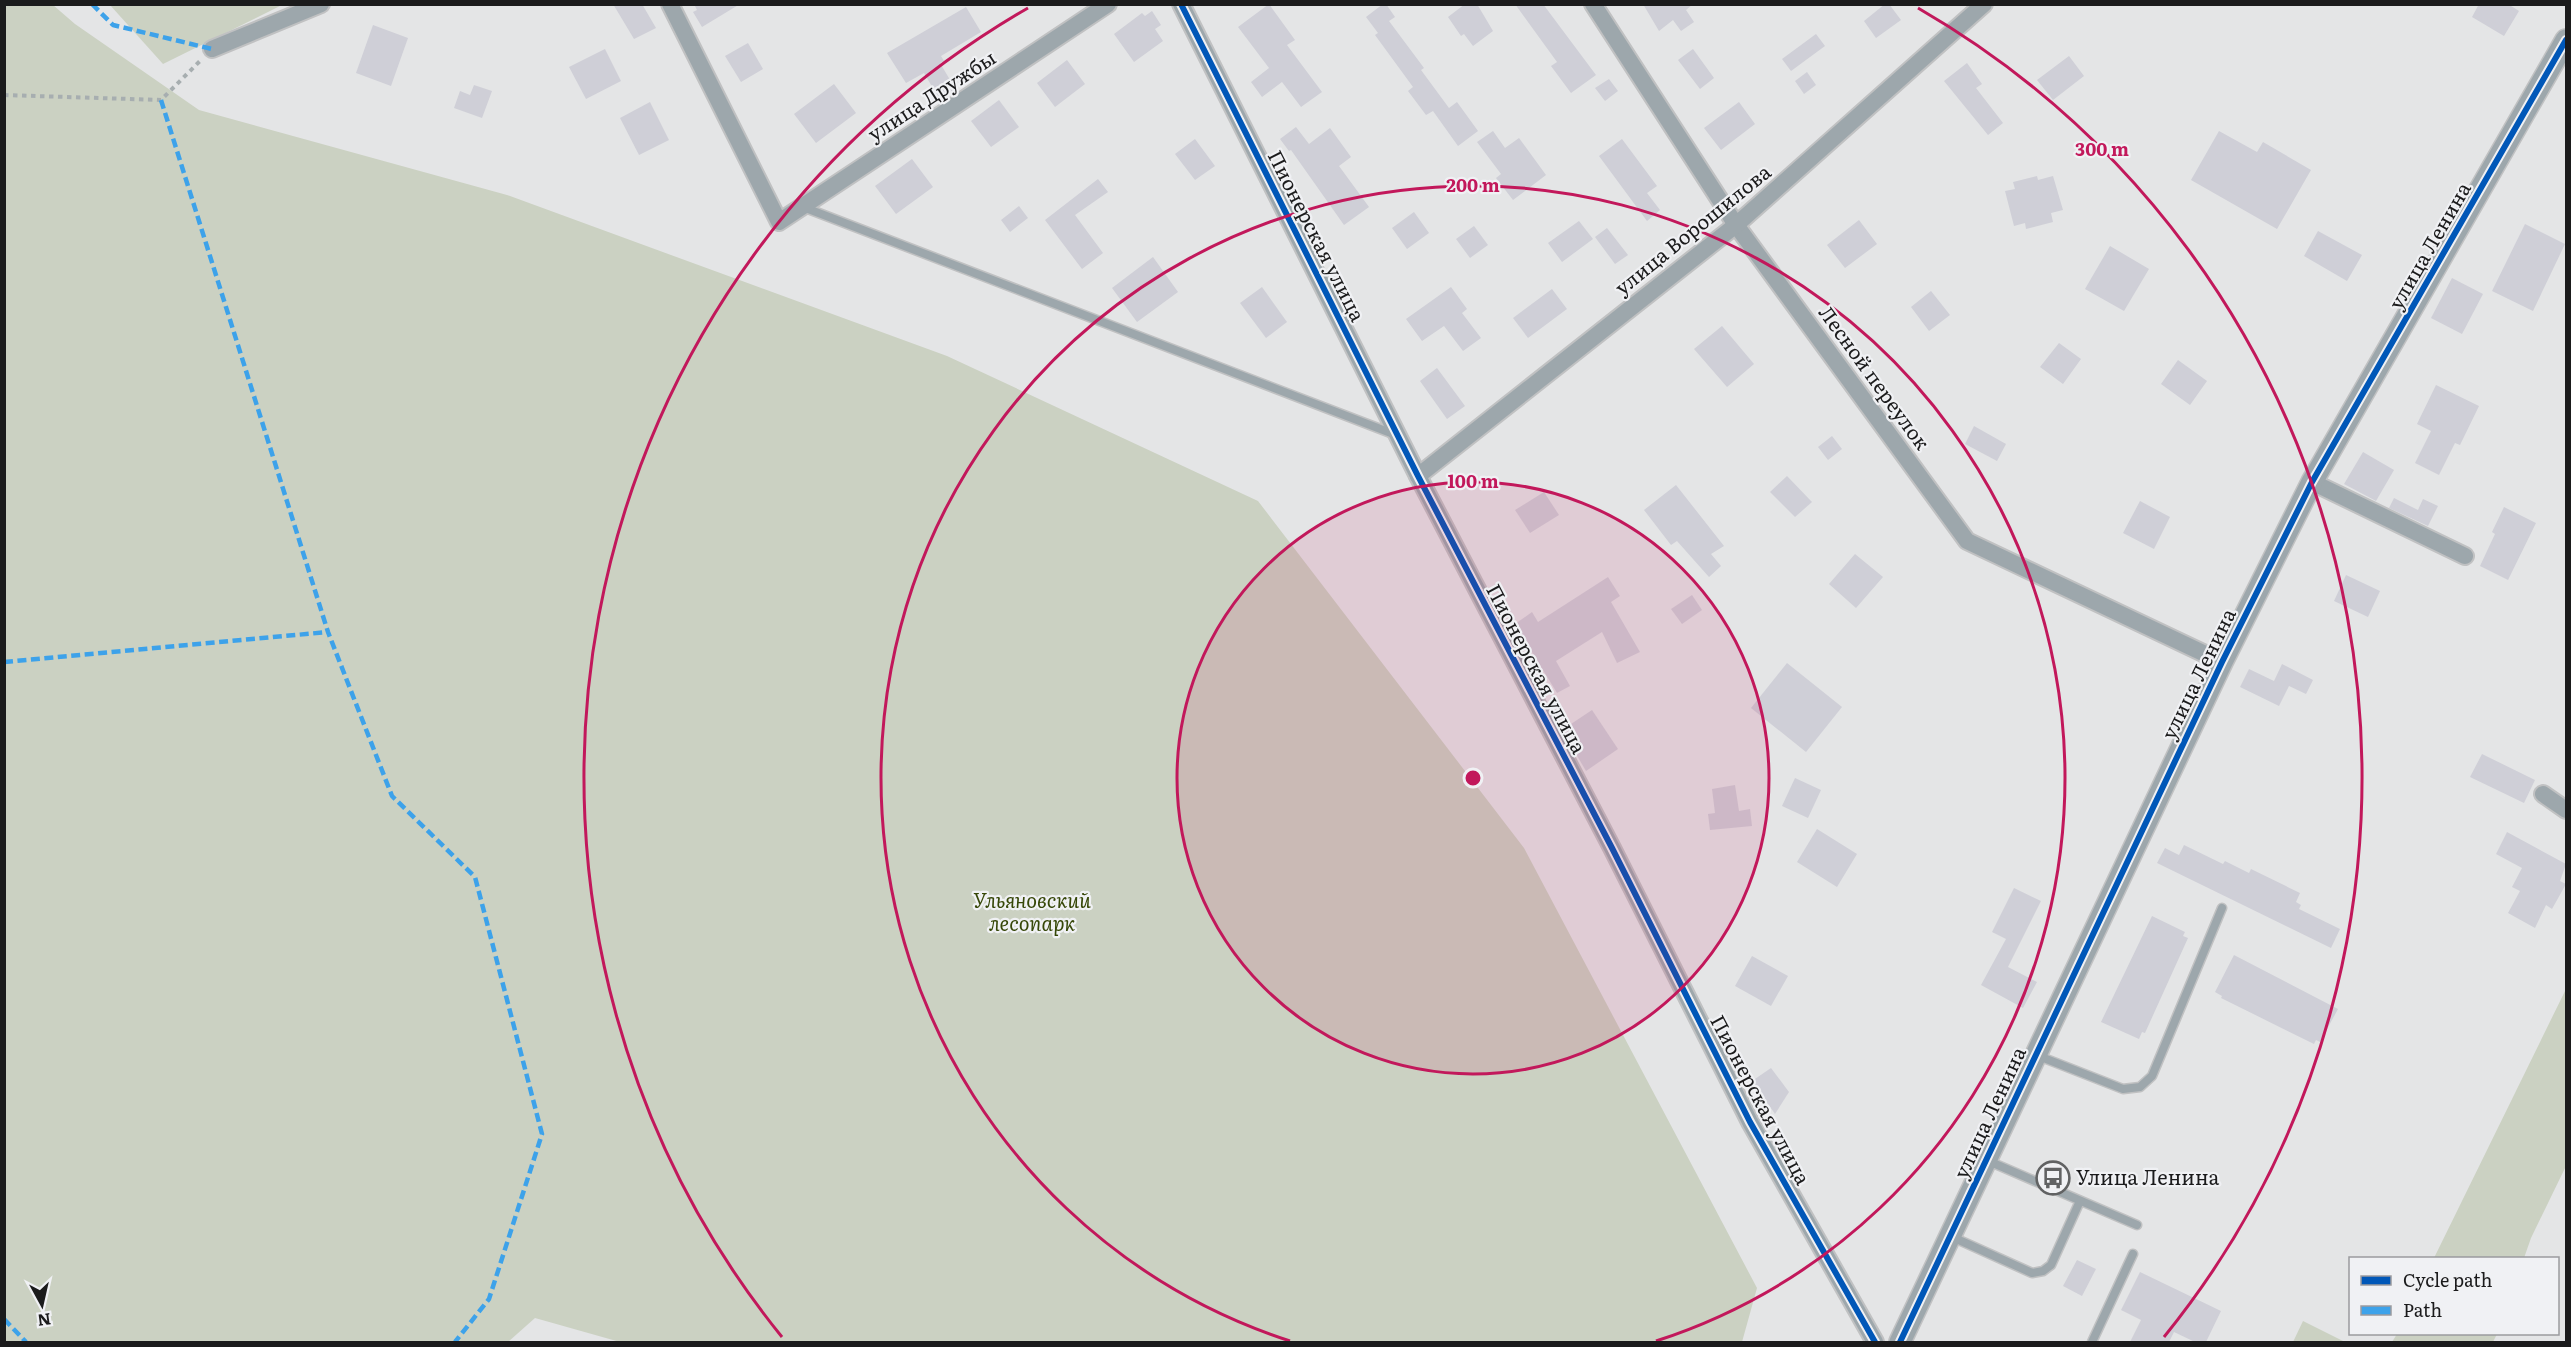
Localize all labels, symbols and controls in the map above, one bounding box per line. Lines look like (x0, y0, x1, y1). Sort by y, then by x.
street label: улица Дружбы (861, 41, 1001, 147)
text: 300 m (2075, 135, 2129, 162)
street label: Пионерская улица (1262, 144, 1374, 326)
street label: улица Ворошилова (1607, 156, 1776, 301)
text: 200 m (1446, 171, 1500, 198)
street label: улица Ленина (2380, 176, 2477, 314)
street label: Лесной переулок (1813, 298, 1938, 455)
text: 100 m (1447, 467, 1499, 494)
street label: Пионерская улица (1480, 578, 1595, 759)
street label: улица Ленина (2152, 602, 2242, 744)
centre of rings (1463, 768, 1483, 788)
park label: Ульяновский лесопарк (973, 884, 1091, 937)
street label: Пионерская улица (1704, 1009, 1819, 1190)
street label: улица Ленина (1944, 1041, 2032, 1183)
bus stop icon: Улица Ленина (2035, 1160, 2071, 1196)
place label: Улица Ленина (2076, 1161, 2220, 1191)
legend (2349, 1257, 2559, 1335)
text: Cycle path (2403, 1266, 2492, 1293)
north arrow (12, 1275, 72, 1335)
text: Path (2403, 1296, 2442, 1323)
text: N (36, 1308, 53, 1334)

